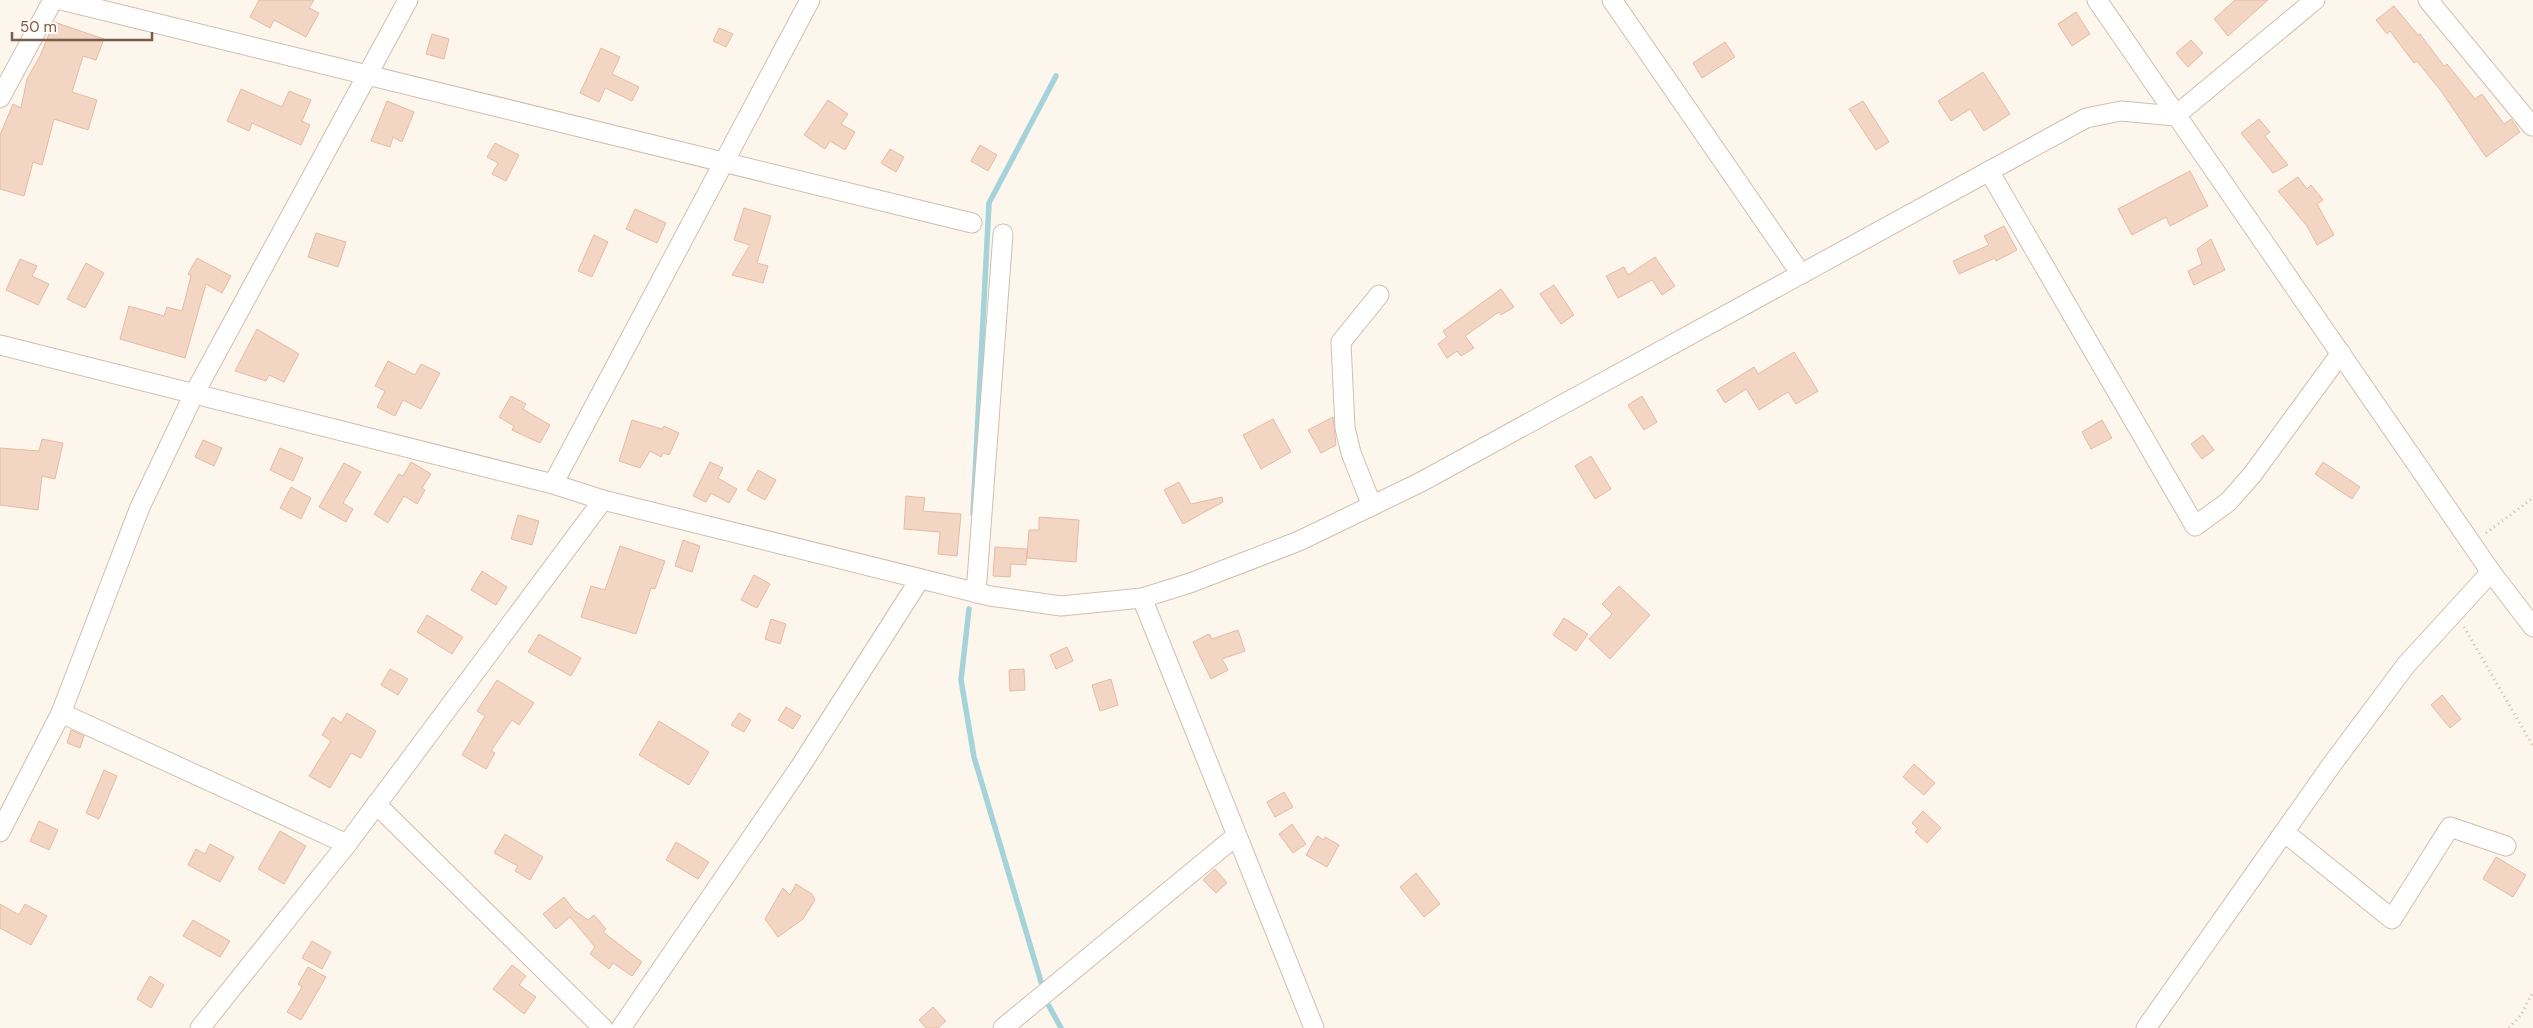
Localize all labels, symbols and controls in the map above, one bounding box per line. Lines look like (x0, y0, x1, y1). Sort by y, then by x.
scale bar (12, 10, 152, 42)
text: 50 m (20, 17, 57, 37)

